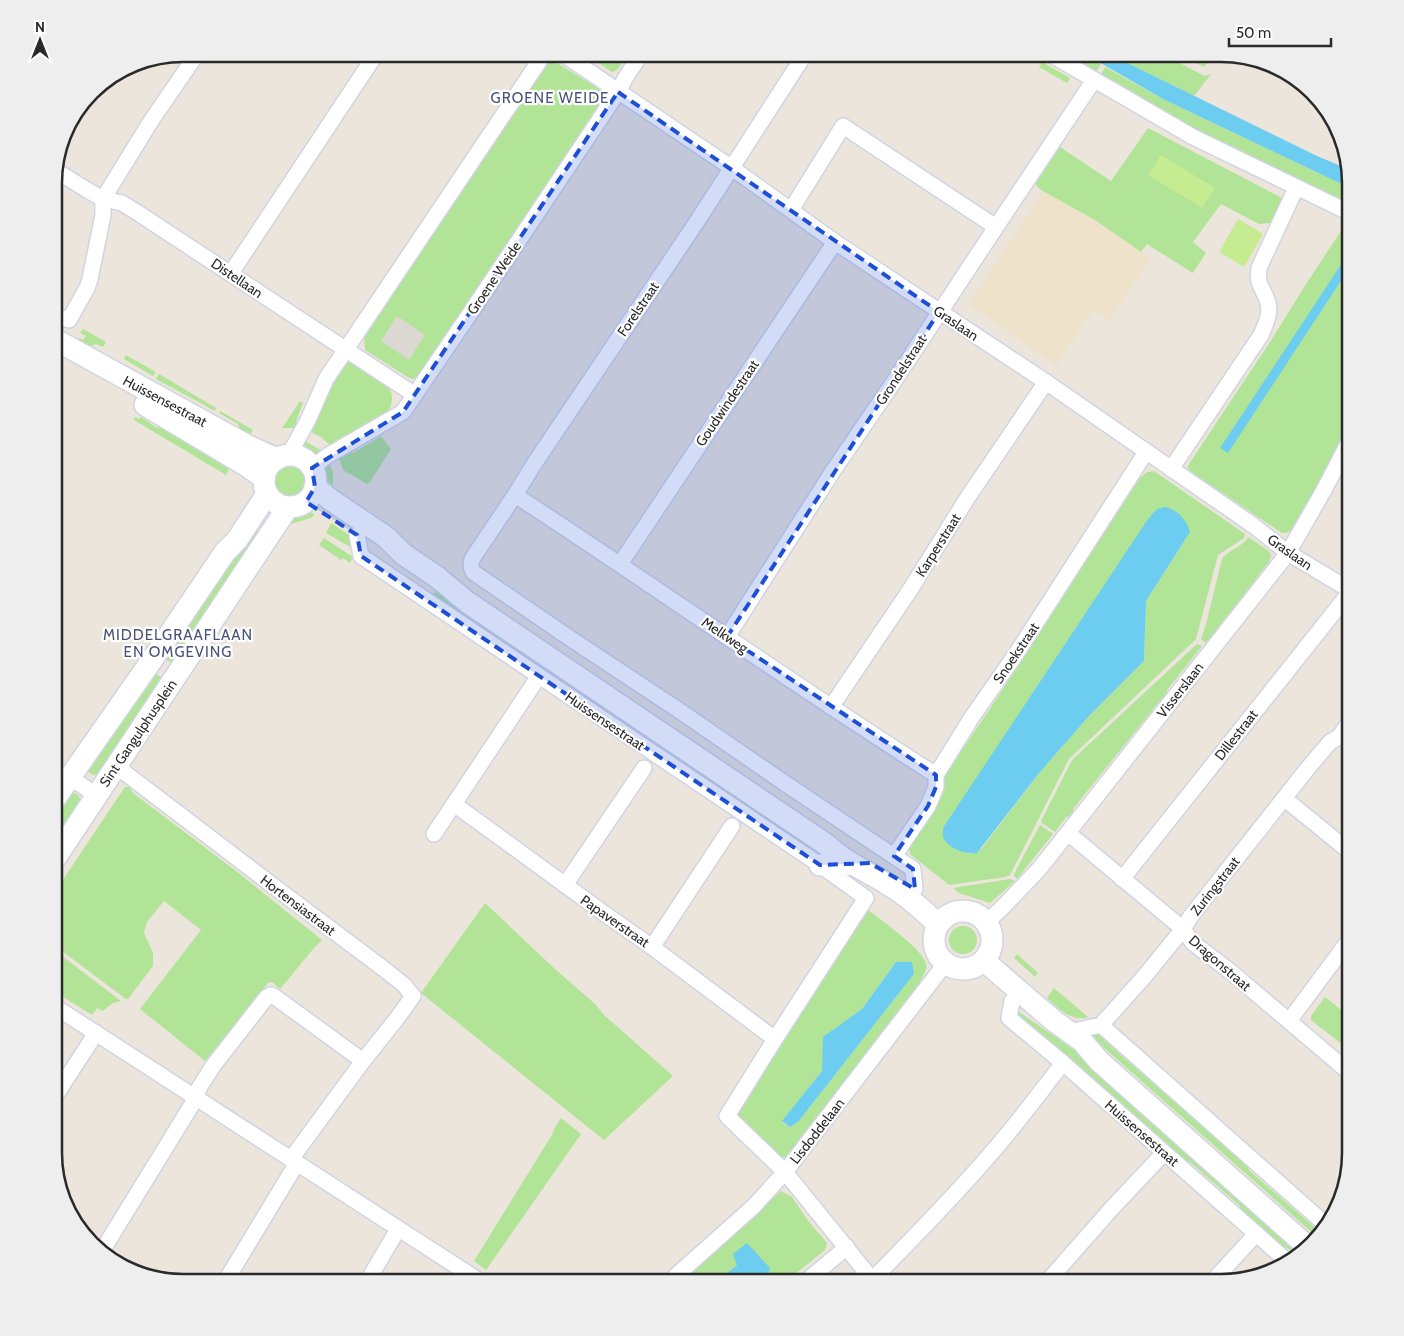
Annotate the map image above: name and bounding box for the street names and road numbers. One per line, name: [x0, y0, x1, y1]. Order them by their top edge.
street label: Groene Weide: [463, 238, 525, 318]
street label: Distellaan: [208, 254, 266, 302]
street label: Forelstraat: [613, 278, 663, 340]
street label: Graslaan: [930, 301, 982, 345]
street label: Grondelstraat: [872, 331, 931, 409]
street label: Goudwindestraat: [691, 356, 763, 450]
street label: Huissensestraat: [120, 371, 210, 431]
street label: Karperstraat: [911, 510, 965, 580]
street label: Graslaan: [1264, 530, 1316, 574]
street label: Melkweg: [698, 613, 753, 658]
street label: Snoekstraat: [989, 619, 1043, 687]
street label: Visserslaan: [1153, 658, 1207, 721]
street label: Sint Gangulphusplein: [95, 676, 181, 790]
street label: Huissensestraat: [562, 688, 649, 754]
street label: Dillestraat: [1211, 706, 1262, 764]
street label: Zuringstraat: [1186, 853, 1244, 919]
street label: Hortensiastraat: [257, 871, 340, 939]
street label: Papaverstraat: [577, 891, 653, 951]
street label: Dragonstraat: [1185, 931, 1255, 995]
street label: Lisdoddelaan: [786, 1094, 848, 1167]
street label: Huissensestraat: [1101, 1096, 1183, 1170]

